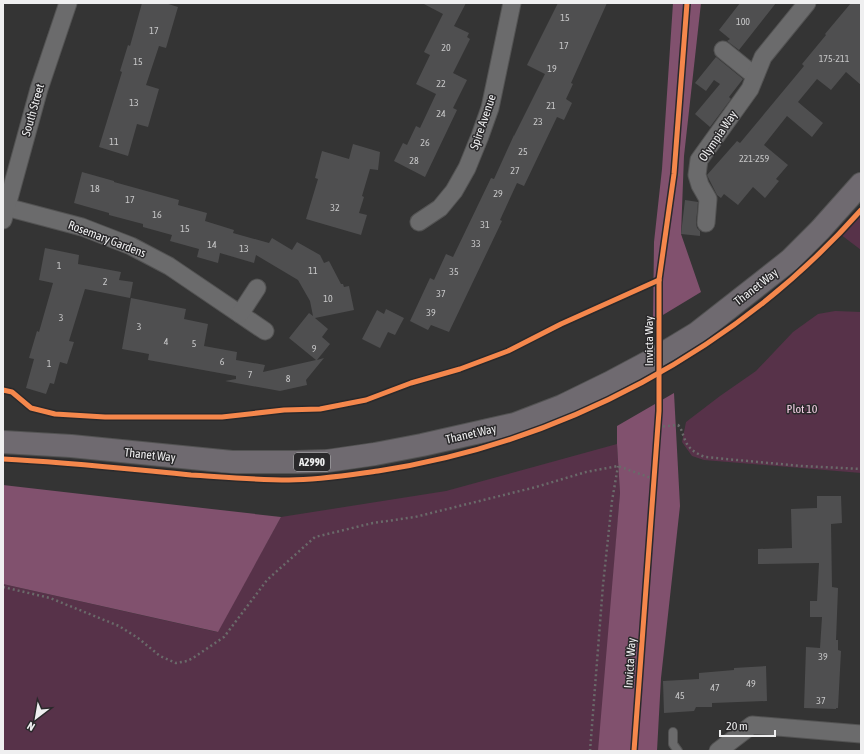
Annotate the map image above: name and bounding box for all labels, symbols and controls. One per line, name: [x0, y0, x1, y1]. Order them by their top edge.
house number: 15: [560, 12, 570, 23]
house number: 100: [736, 16, 750, 27]
house number: 17: [149, 25, 159, 36]
house number: 17: [559, 40, 569, 51]
house number: 20: [441, 42, 451, 53]
house number: 175-211: [819, 53, 850, 64]
house number: 15: [133, 56, 143, 67]
house number: 19: [547, 63, 557, 74]
house number: 22: [436, 78, 446, 89]
street label: South Street: [19, 82, 47, 138]
street label: Spire Avenue: [467, 93, 499, 151]
house number: 13: [129, 97, 139, 108]
house number: 21: [546, 100, 556, 111]
house number: 24: [436, 108, 446, 119]
street label: Olympia Way: [696, 108, 740, 164]
house number: 23: [533, 116, 543, 127]
house number: 11: [109, 136, 119, 147]
house number: 26: [420, 137, 430, 148]
house number: 25: [518, 146, 528, 157]
house number: 221-259: [739, 153, 769, 164]
house number: 28: [409, 155, 419, 166]
house number: 27: [510, 165, 520, 176]
house number: 18: [90, 183, 100, 194]
house number: 29: [493, 188, 503, 199]
house number: 17: [125, 194, 135, 205]
house number: 32: [330, 202, 340, 213]
house number: 16: [152, 209, 162, 220]
street label: Rosemary Gardens: [66, 218, 148, 260]
house number: 31: [480, 219, 490, 230]
house number: 15: [180, 223, 190, 234]
house number: 33: [471, 238, 481, 249]
house number: 14: [207, 239, 217, 250]
house number: 13: [239, 243, 249, 254]
house number: 1: [57, 260, 62, 271]
house number: 11: [308, 265, 318, 276]
house number: 35: [449, 266, 459, 277]
street label: Thanet Way: [731, 266, 781, 308]
house number: 2: [103, 276, 108, 287]
house number: 37: [436, 288, 446, 299]
house number: 10: [323, 293, 333, 304]
house number: 39: [426, 307, 436, 318]
house number: 3: [59, 312, 64, 323]
street label: Invicta Way: [642, 316, 656, 366]
house number: 3: [137, 321, 142, 332]
house number: 4: [164, 336, 169, 347]
house number: 5: [192, 338, 197, 349]
house number: 9: [312, 343, 317, 354]
house number: 6: [220, 356, 225, 367]
house number: 1: [47, 358, 52, 369]
house number: 7: [248, 369, 253, 380]
house number: 8: [286, 373, 291, 384]
park label: Plot 10: [787, 402, 818, 416]
street label: Thanet Way: [444, 421, 498, 447]
street label: Thanet Way: [124, 445, 176, 465]
road number: A2990: [294, 453, 330, 471]
street label: Invicta Way: [621, 637, 639, 689]
house number: 39: [818, 651, 828, 662]
house number: 49: [746, 678, 756, 689]
house number: 47: [710, 682, 720, 693]
house number: 45: [675, 690, 685, 701]
house number: 37: [816, 695, 826, 706]
north arrow: [16, 698, 56, 738]
scale bar: [720, 712, 775, 738]
text: 20 m: [726, 719, 748, 733]
text: N: [25, 720, 37, 733]

